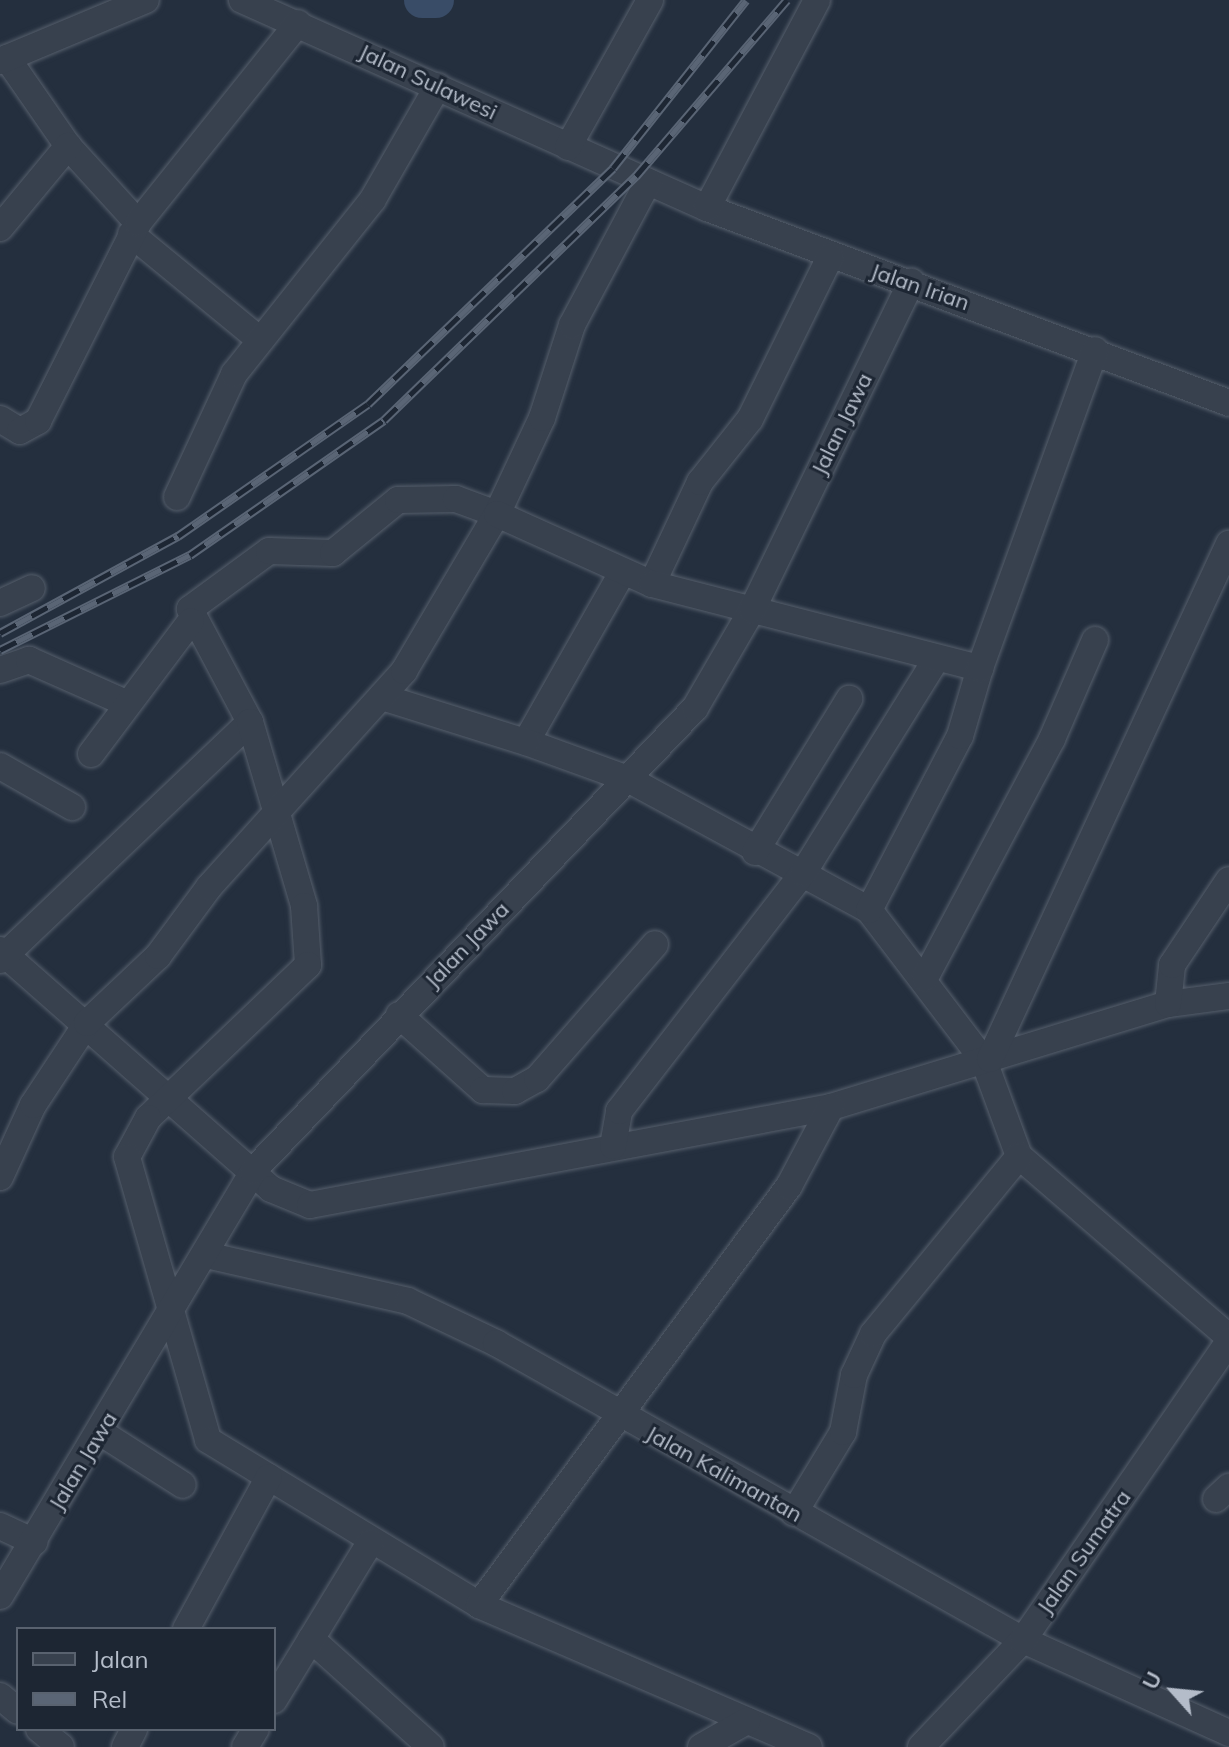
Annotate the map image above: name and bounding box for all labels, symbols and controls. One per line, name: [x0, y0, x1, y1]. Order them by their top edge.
street label: Jalan Sulawesi: [355, 38, 501, 126]
street label: Jalan Irian: [867, 258, 973, 316]
street label: Jalan Jawa: [806, 369, 878, 479]
street label: Jalan Jawa: [419, 896, 515, 994]
street label: Jalan Jawa: [43, 1407, 123, 1515]
street label: Jalan Kalimantan: [641, 1420, 807, 1528]
street label: Jalan Sumatra: [1032, 1485, 1136, 1619]
legend: [16, 1627, 276, 1731]
text: Jalan: [92, 1644, 148, 1674]
north arrow: [1133, 1651, 1213, 1731]
text: U: [1135, 1666, 1168, 1694]
text: Rel: [92, 1684, 127, 1714]

